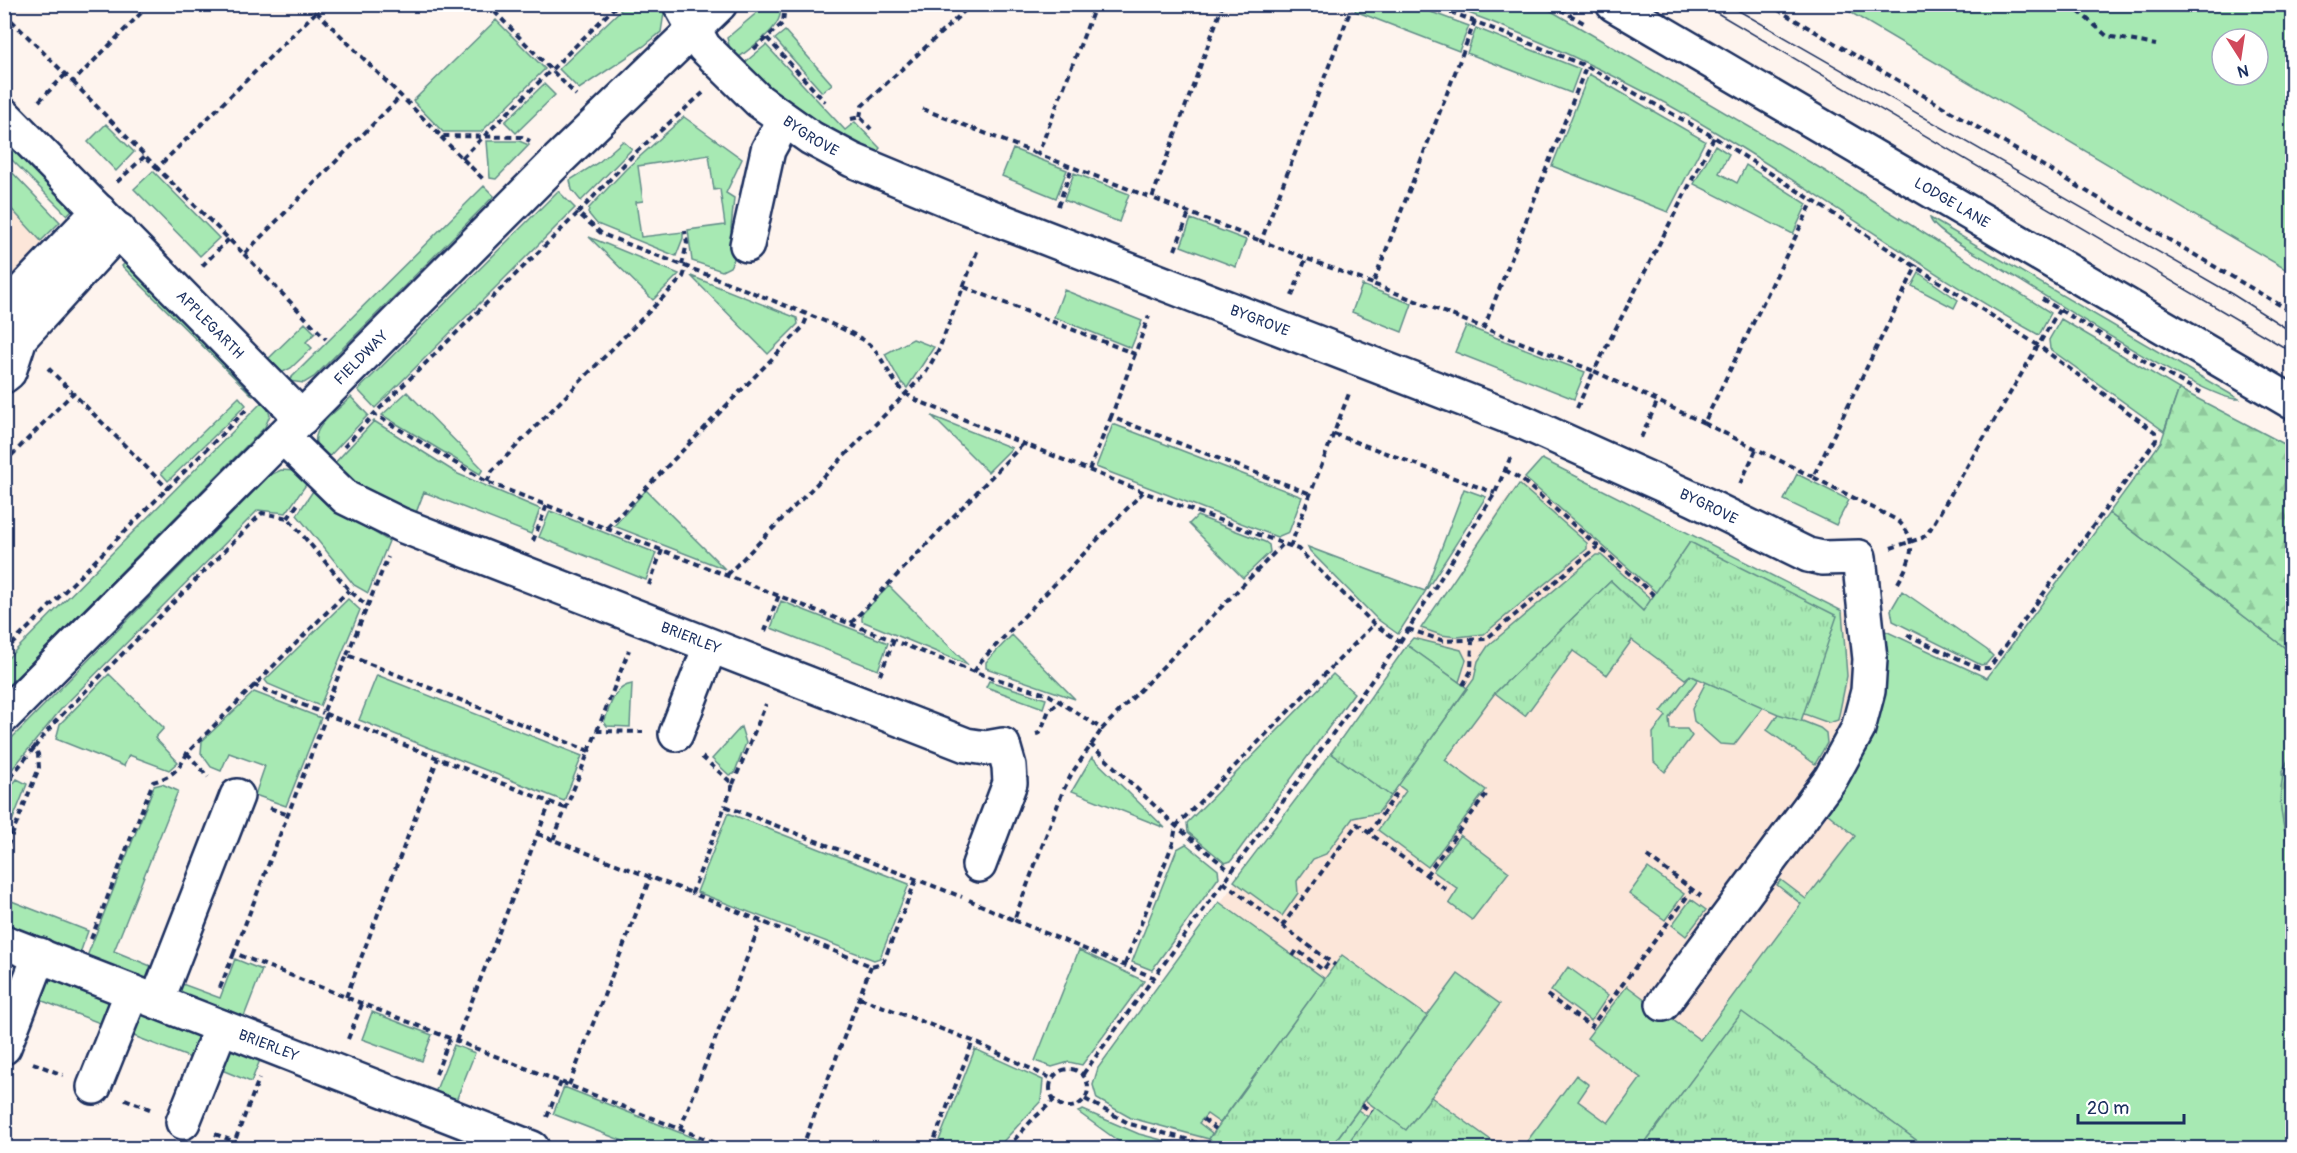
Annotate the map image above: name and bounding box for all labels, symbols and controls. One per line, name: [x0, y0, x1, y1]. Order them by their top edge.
north arrow: [2210, 27, 2270, 87]
text: N: [2235, 60, 2250, 82]
street label: BYGROVE: [779, 112, 842, 161]
street label: LODGE LANE: [1910, 174, 1993, 233]
street label: APPLEGARTH: [172, 287, 248, 363]
street label: BYGROVE: [1227, 301, 1292, 341]
street label: FIELDWAY: [330, 326, 393, 389]
street label: BYGROVE: [1677, 485, 1741, 529]
street label: BRIERLEY: [658, 618, 724, 659]
street label: BRIERLEY: [236, 1025, 301, 1066]
scale bar: [2078, 1087, 2184, 1125]
text: 20 m: [2087, 1097, 2129, 1120]

